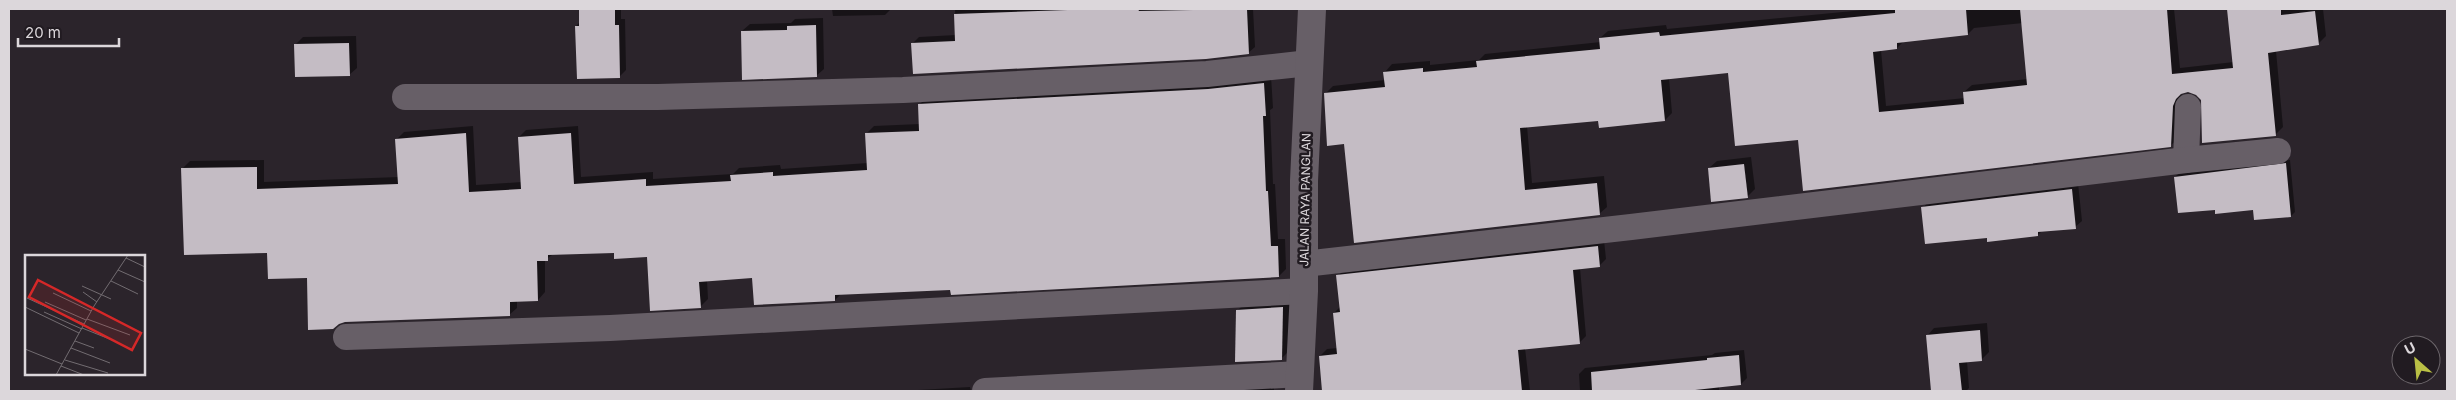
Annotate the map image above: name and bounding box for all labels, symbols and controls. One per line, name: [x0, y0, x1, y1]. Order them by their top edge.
scale bar: [18, 15, 119, 47]
text: 20 m: [25, 23, 61, 42]
street label: JALAN RAYA PANGLAN: [1296, 133, 1314, 267]
inset map: [25, 255, 145, 375]
north arrow: [2391, 335, 2441, 385]
text: U: [2401, 338, 2418, 358]

